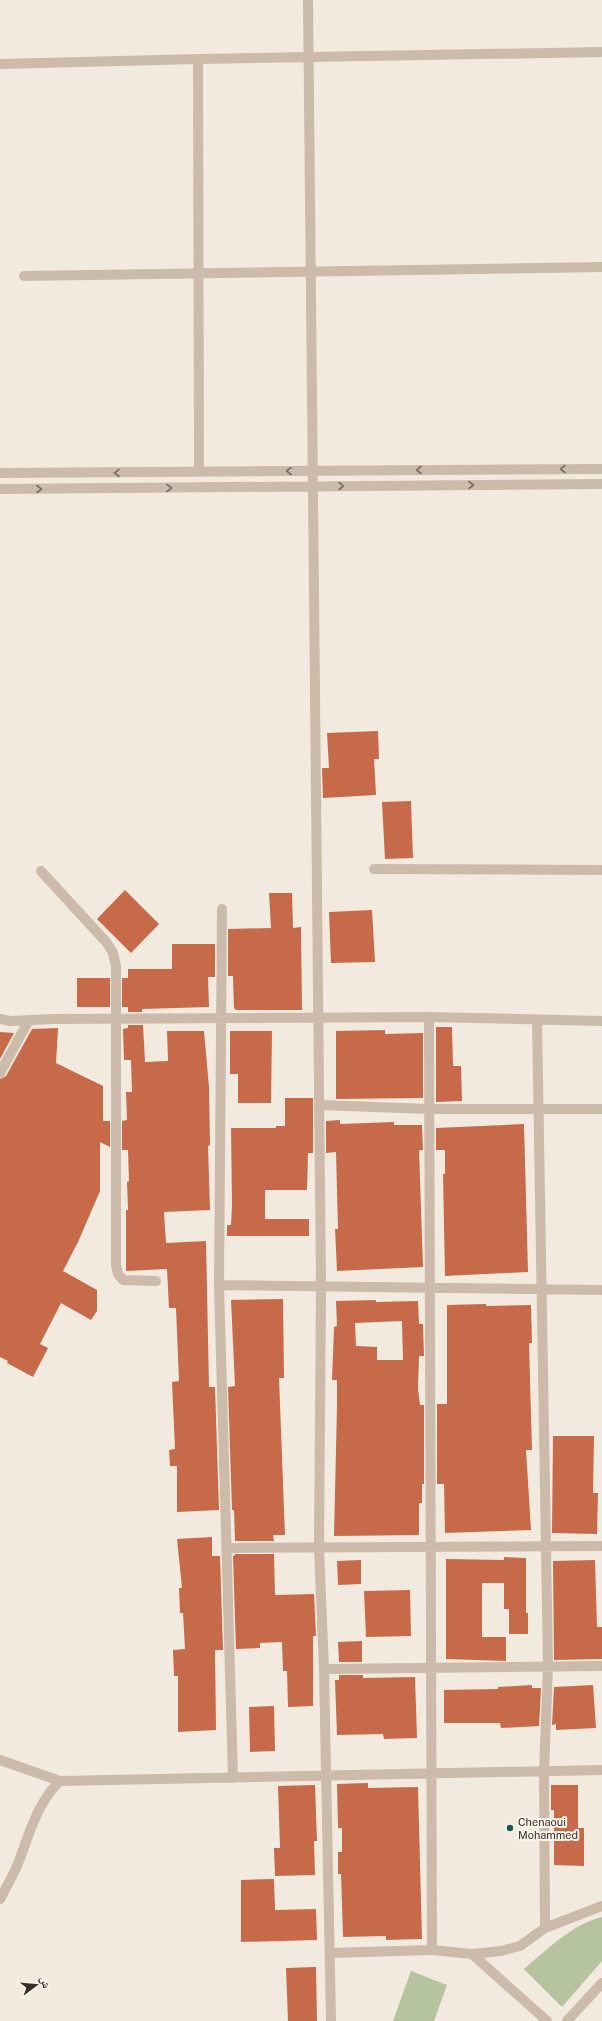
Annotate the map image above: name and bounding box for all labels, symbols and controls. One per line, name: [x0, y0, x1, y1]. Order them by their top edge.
one-way arrow: [560, 465, 566, 473]
one-way arrow: [416, 466, 422, 475]
one-way arrow: [286, 467, 292, 475]
one-way arrow: [114, 468, 120, 477]
one-way arrow: [468, 481, 474, 489]
one-way arrow: [338, 482, 344, 490]
one-way arrow: [166, 484, 172, 492]
one-way arrow: [36, 485, 42, 493]
place label: Chenaoui Mohammed: [518, 1816, 578, 1841]
marker: Chenaoui Mohammed: [505, 1823, 515, 1833]
north arrow: [16, 1965, 56, 2005]
text: ش: [36, 1975, 53, 1990]

